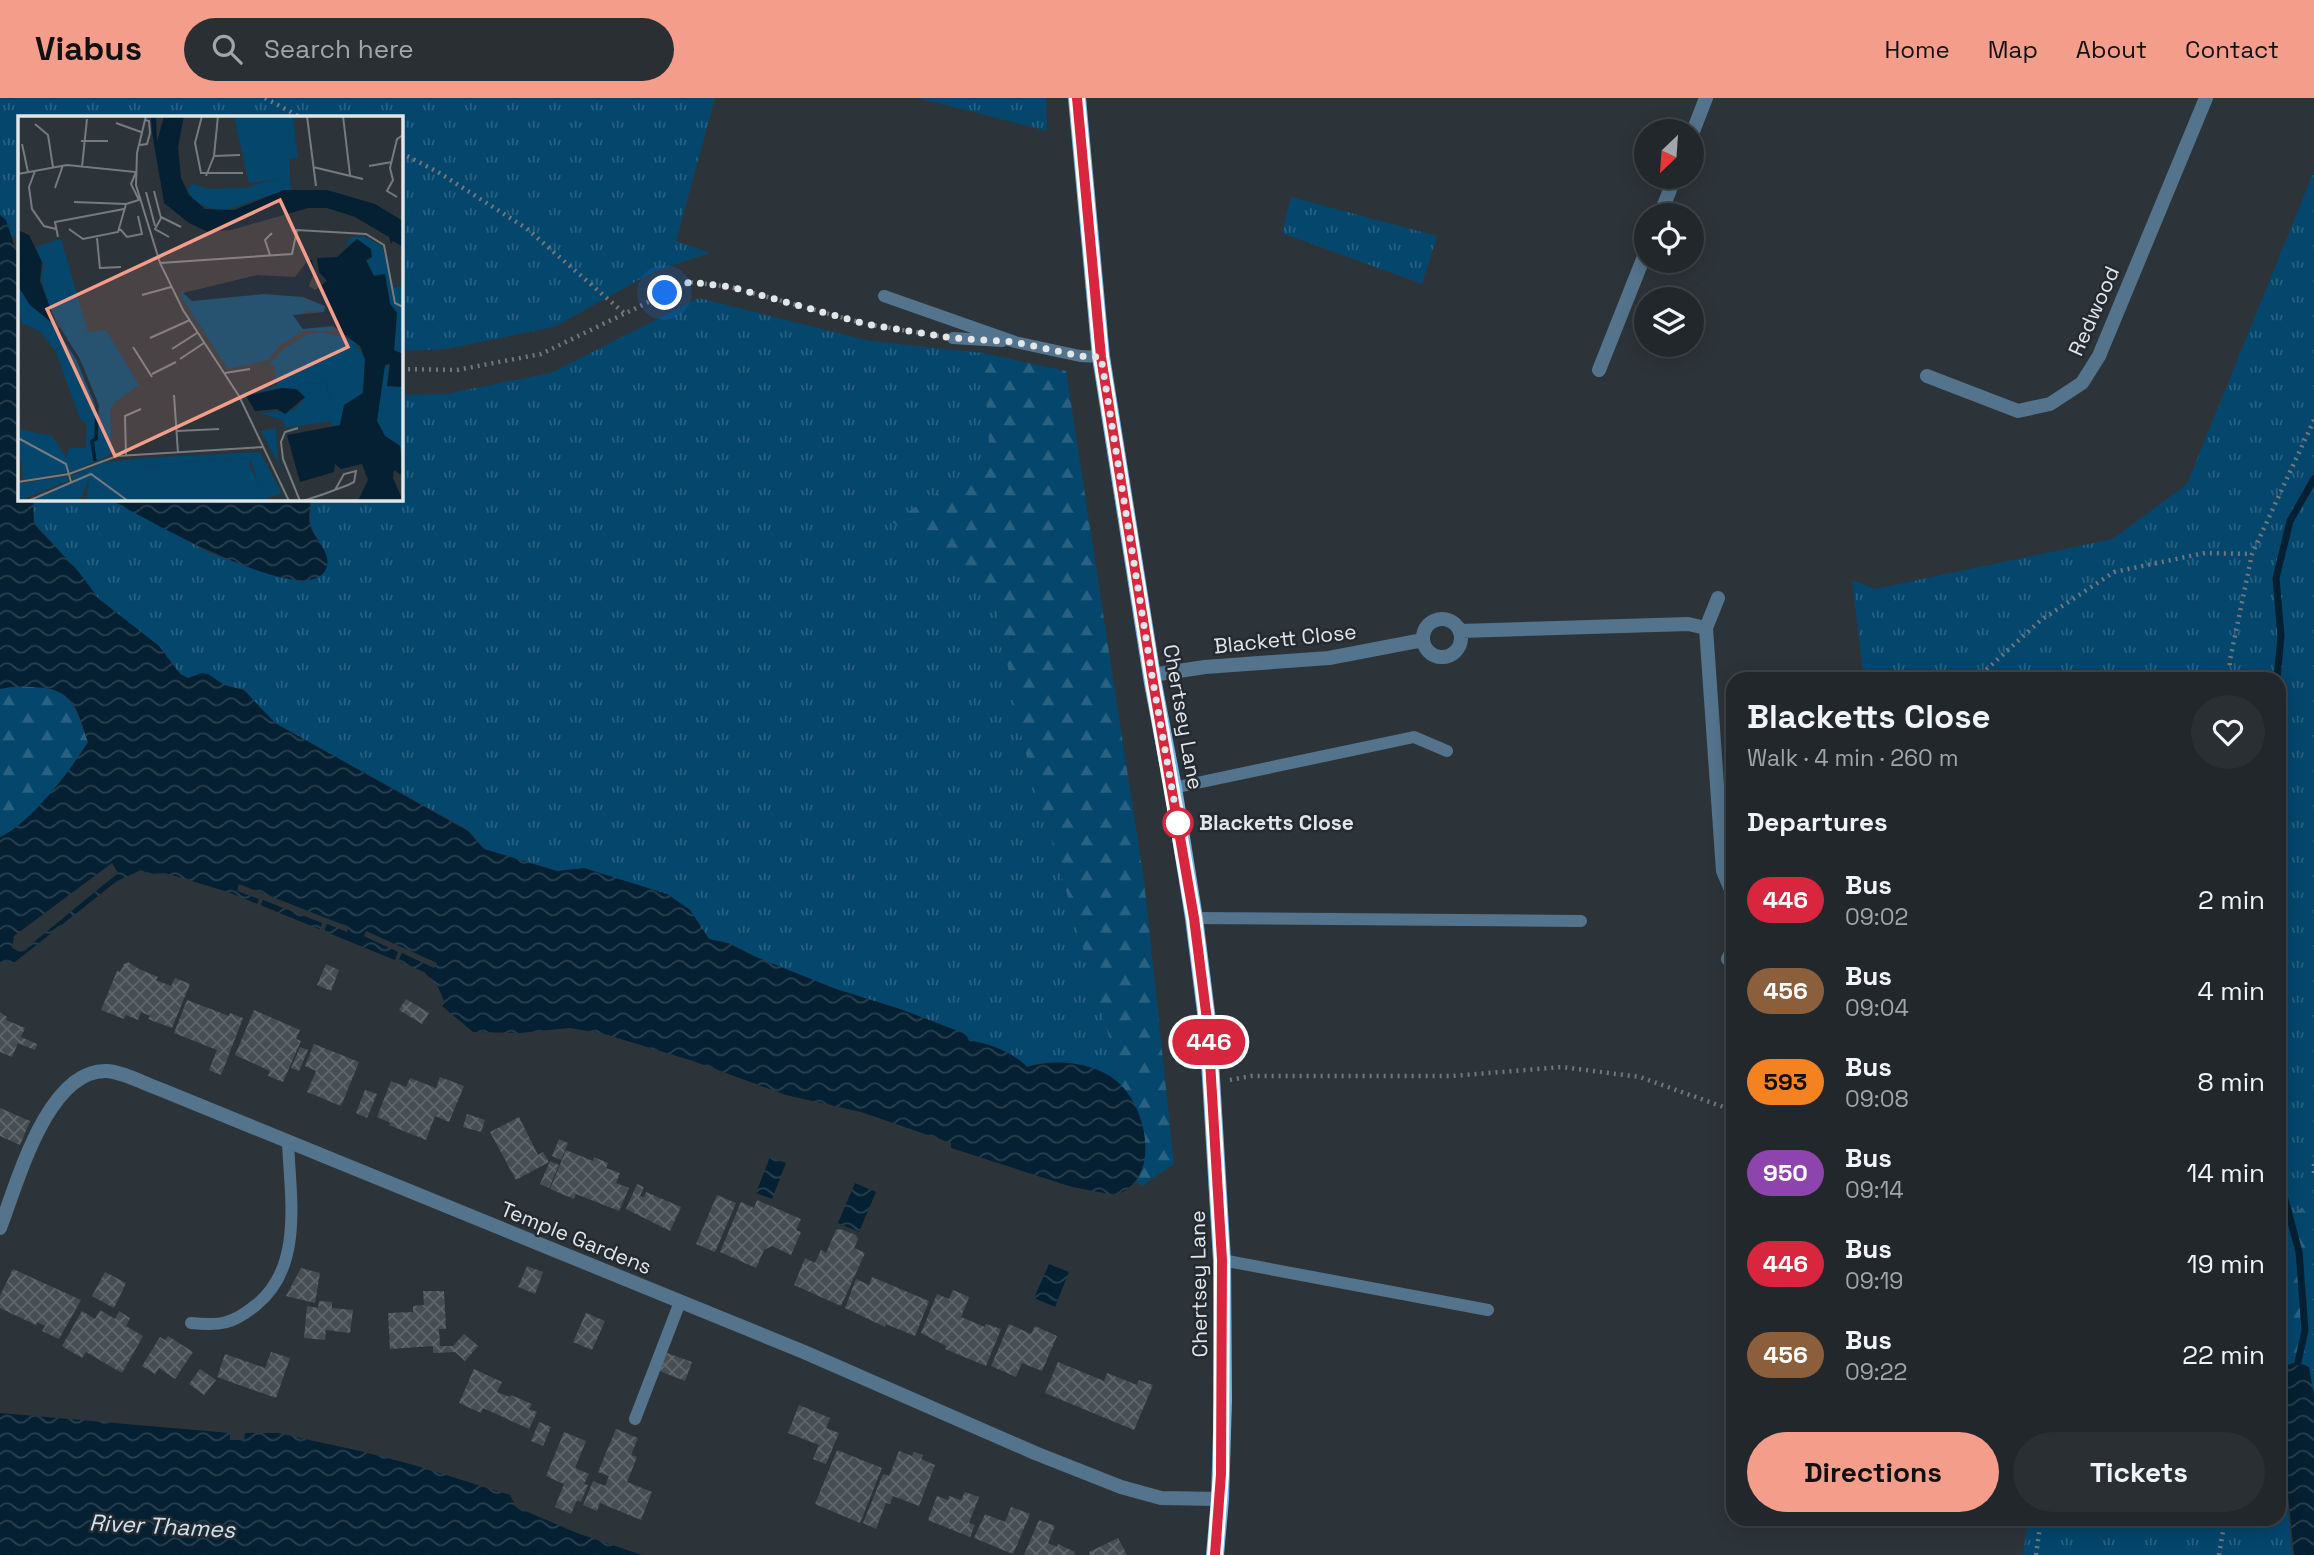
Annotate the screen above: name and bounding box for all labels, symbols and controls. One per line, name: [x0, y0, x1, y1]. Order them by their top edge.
search box: [184, 18, 674, 81]
text: Viabus: [35, 28, 142, 70]
icon: search: [208, 30, 246, 68]
text: Search here: [264, 32, 414, 66]
text: Home: [1884, 34, 1950, 65]
text: Map: [1988, 34, 2038, 65]
text: About: [2076, 34, 2147, 65]
text: Contact: [2185, 34, 2279, 65]
inset map: [18, 116, 402, 500]
north arrow: [1634, 119, 1704, 189]
map controls: [1634, 119, 1704, 357]
button: locate: [1634, 203, 1704, 273]
street label: Redwood: [2062, 262, 2125, 360]
your location: [647, 275, 682, 310]
button: layers: [1634, 287, 1704, 357]
street label: Blackett Close: [1212, 618, 1358, 659]
street label: Chertsey Lane: [1157, 642, 1210, 792]
button: heart: [2191, 695, 2265, 769]
text: Blacketts Close: [1747, 696, 1990, 738]
text: Walk · 4 min · 260 m: [1747, 743, 1959, 773]
text: Departures: [1747, 805, 1888, 839]
marker: Blacketts Close: [1163, 808, 1193, 838]
place label: Blacketts Close: [1199, 809, 1354, 836]
text: Bus: [1845, 868, 1892, 902]
text: 2 min: [2198, 883, 2265, 917]
text: 446: [1763, 884, 1808, 915]
text: 09:02: [1845, 902, 1908, 932]
text: Bus: [1845, 959, 1892, 993]
text: 4 min: [2197, 974, 2265, 1008]
text: 456: [1763, 975, 1808, 1006]
text: 09:04: [1845, 993, 1909, 1023]
line badge: 446: [1169, 1019, 1249, 1065]
text: 446: [1186, 1026, 1232, 1057]
text: Bus: [1845, 1050, 1892, 1084]
text: 8 min: [2197, 1065, 2265, 1099]
text: 593: [1764, 1066, 1807, 1097]
text: 09:08: [1845, 1084, 1909, 1114]
text: Bus: [1845, 1141, 1892, 1175]
text: 14 min: [2187, 1156, 2265, 1190]
text: 950: [1763, 1157, 1808, 1188]
text: 09:14: [1845, 1175, 1904, 1205]
street label: Temple Gardens: [497, 1195, 656, 1280]
street label: Chertsey Lane: [1184, 1210, 1213, 1358]
text: Bus: [1845, 1232, 1892, 1266]
text: 19 min: [2187, 1247, 2265, 1281]
text: 446: [1763, 1248, 1808, 1279]
text: 09:19: [1845, 1266, 1903, 1296]
text: Bus: [1845, 1323, 1892, 1357]
text: 22 min: [2182, 1338, 2265, 1372]
text: 456: [1763, 1339, 1808, 1370]
text: 09:22: [1845, 1357, 1907, 1387]
button: Directions: [1747, 1432, 1999, 1512]
button: Tickets: [2013, 1432, 2265, 1512]
water label: River Thames: [88, 1507, 237, 1545]

